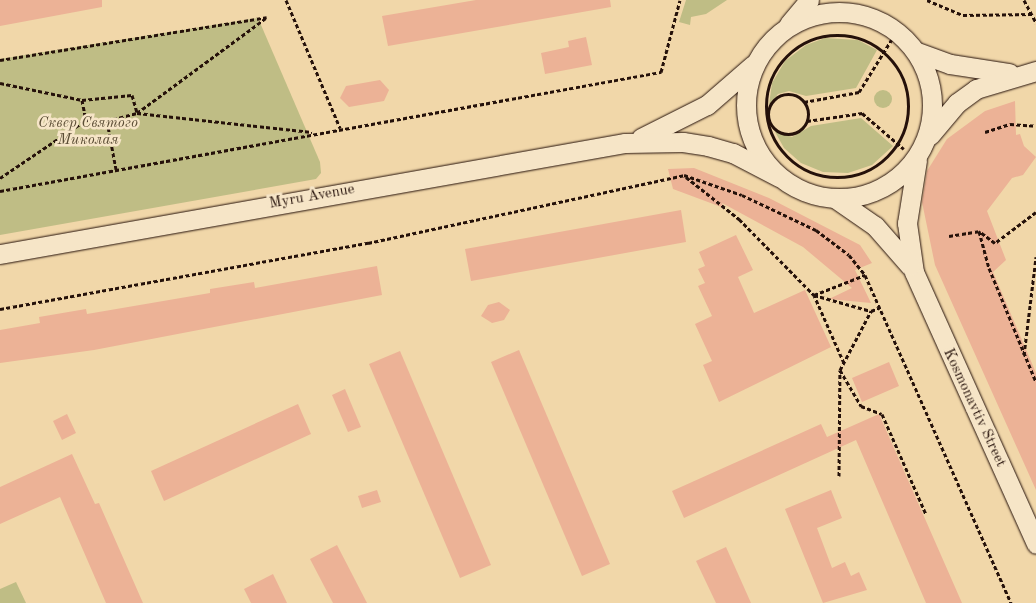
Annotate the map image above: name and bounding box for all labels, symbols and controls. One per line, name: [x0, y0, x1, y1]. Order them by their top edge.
park label: Сквер Святого Миколая: [38, 114, 138, 149]
street label: Myru Avenue: [268, 181, 356, 213]
street label: Kosmonavtiv Street: [939, 346, 1009, 470]

